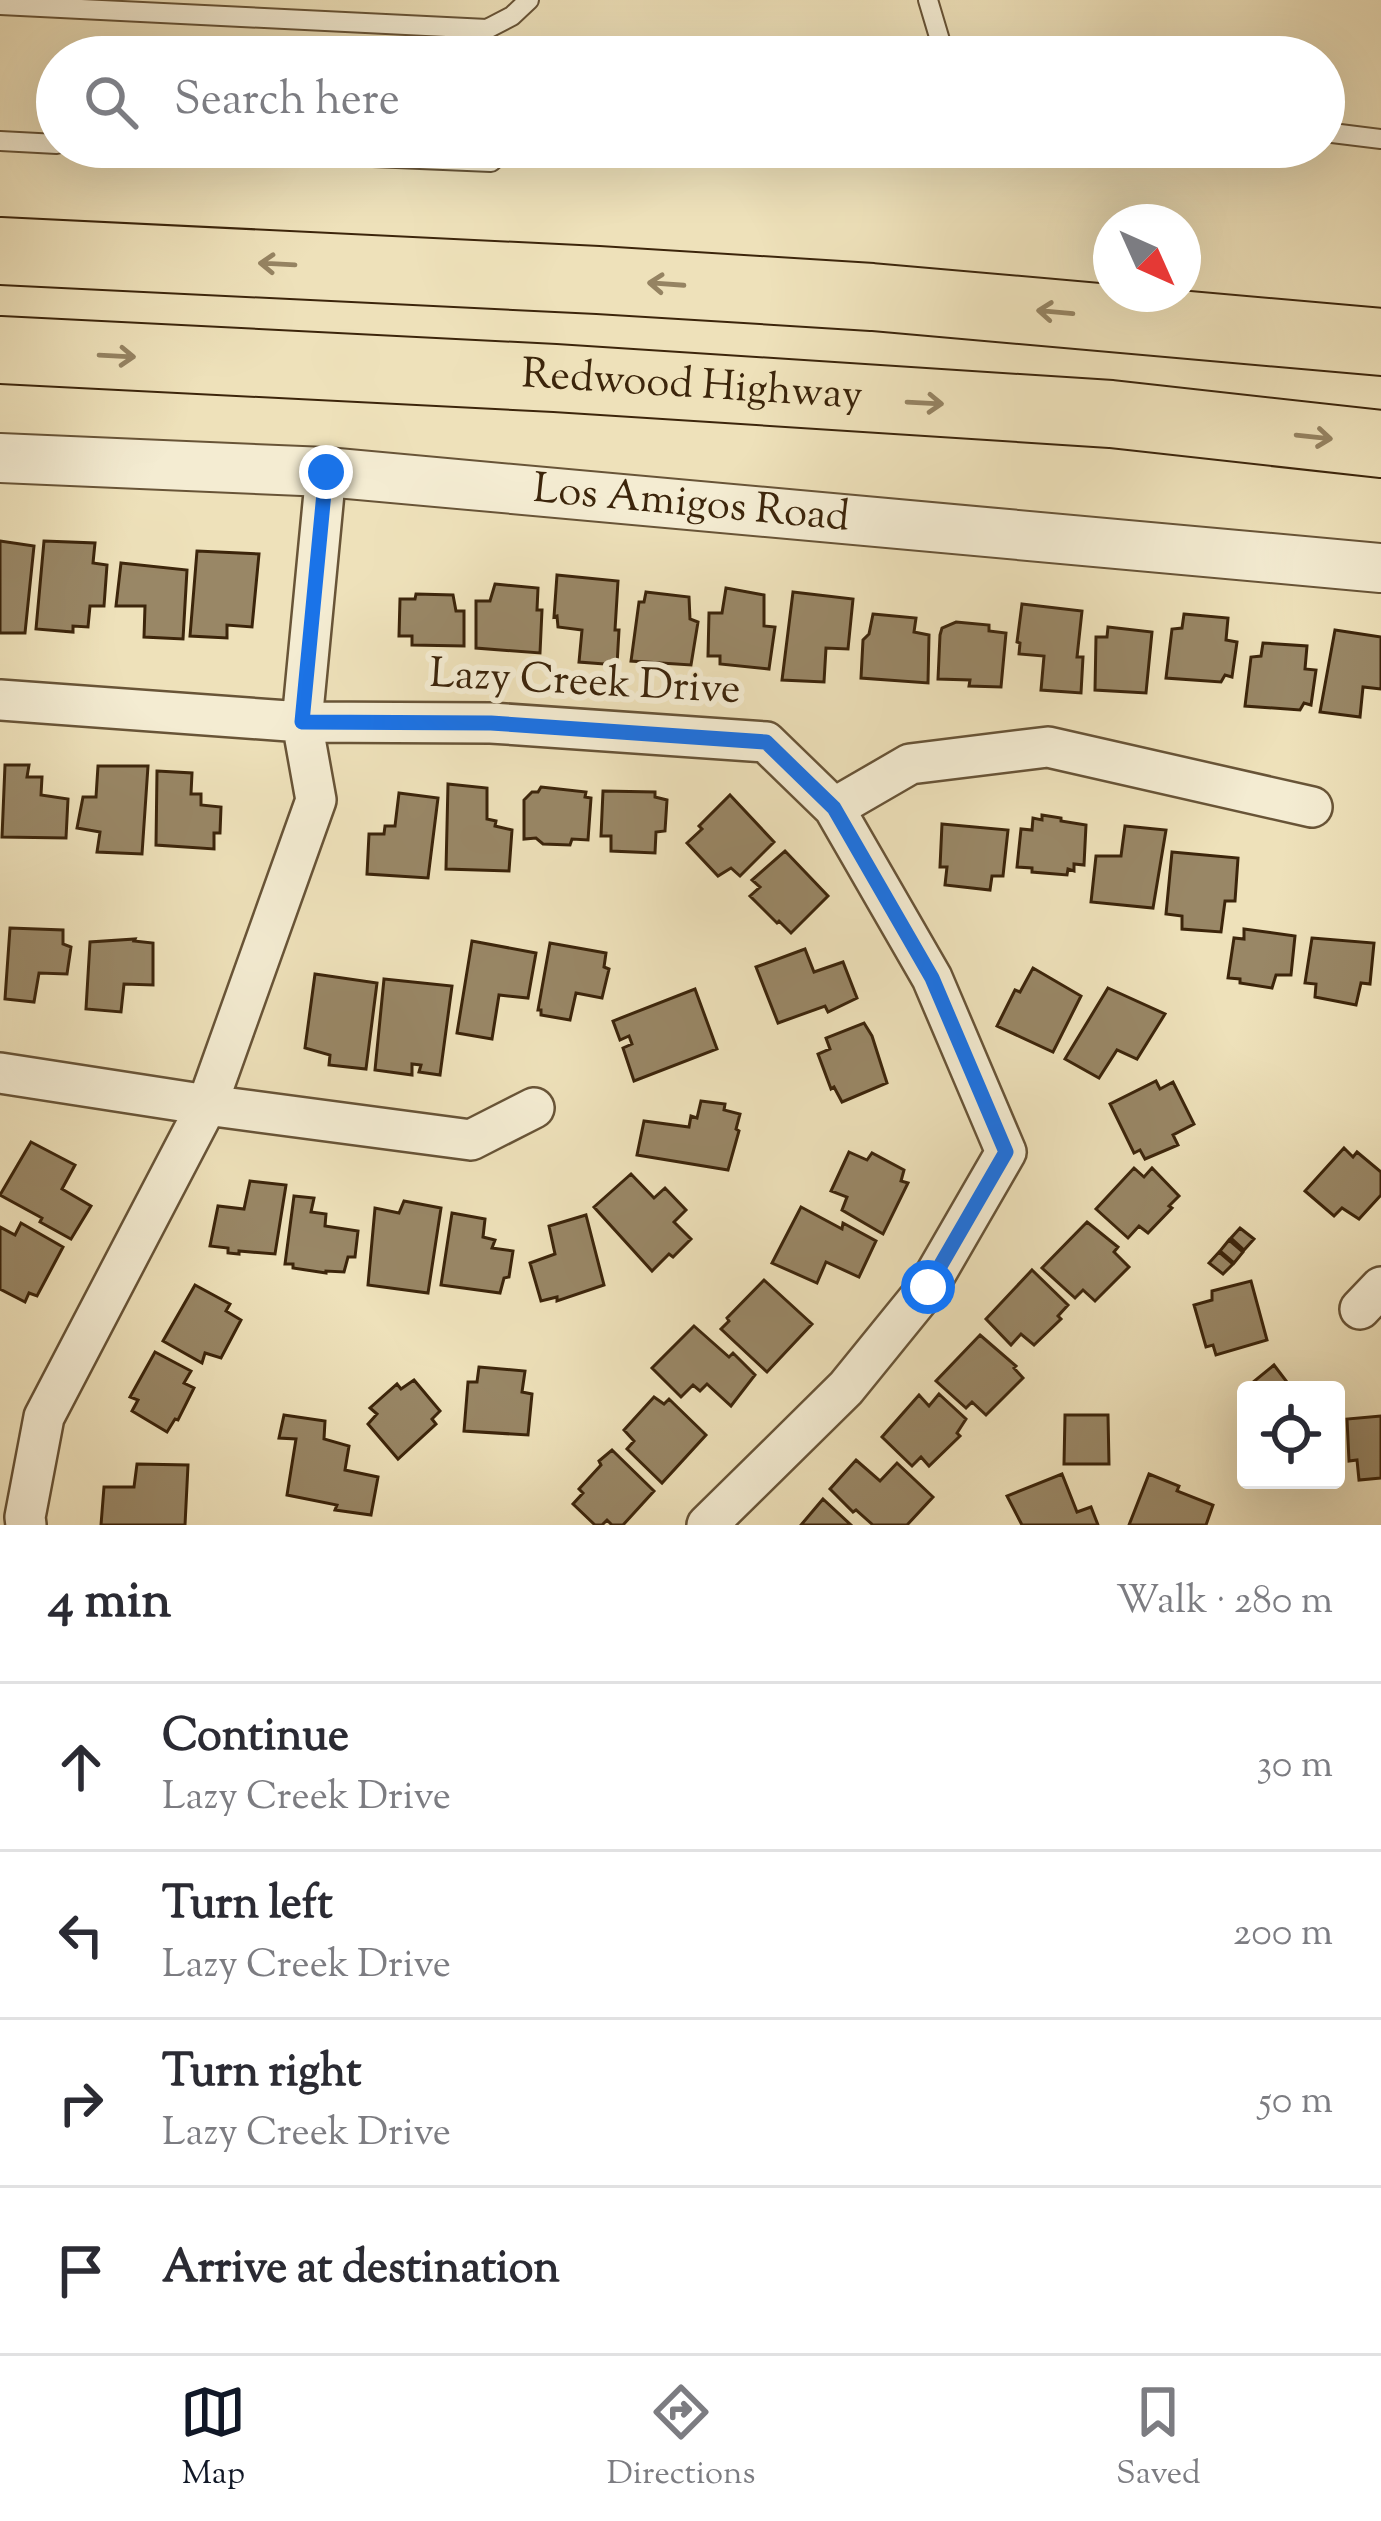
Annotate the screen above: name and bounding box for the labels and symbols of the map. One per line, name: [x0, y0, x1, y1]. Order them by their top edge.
north arrow: [1093, 204, 1201, 312]
one-way arrow: [258, 252, 297, 275]
one-way arrow: [647, 273, 686, 296]
one-way arrow: [1036, 300, 1075, 323]
one-way arrow: [97, 345, 136, 368]
street label: Redwood Highway: [520, 346, 864, 428]
one-way arrow: [905, 392, 944, 415]
one-way arrow: [1294, 426, 1333, 448]
route end: [299, 445, 353, 499]
street label: Los Amigos Road: [530, 461, 852, 549]
street label: Lazy Creek Drive: [428, 646, 742, 722]
route start: [901, 1260, 955, 1314]

